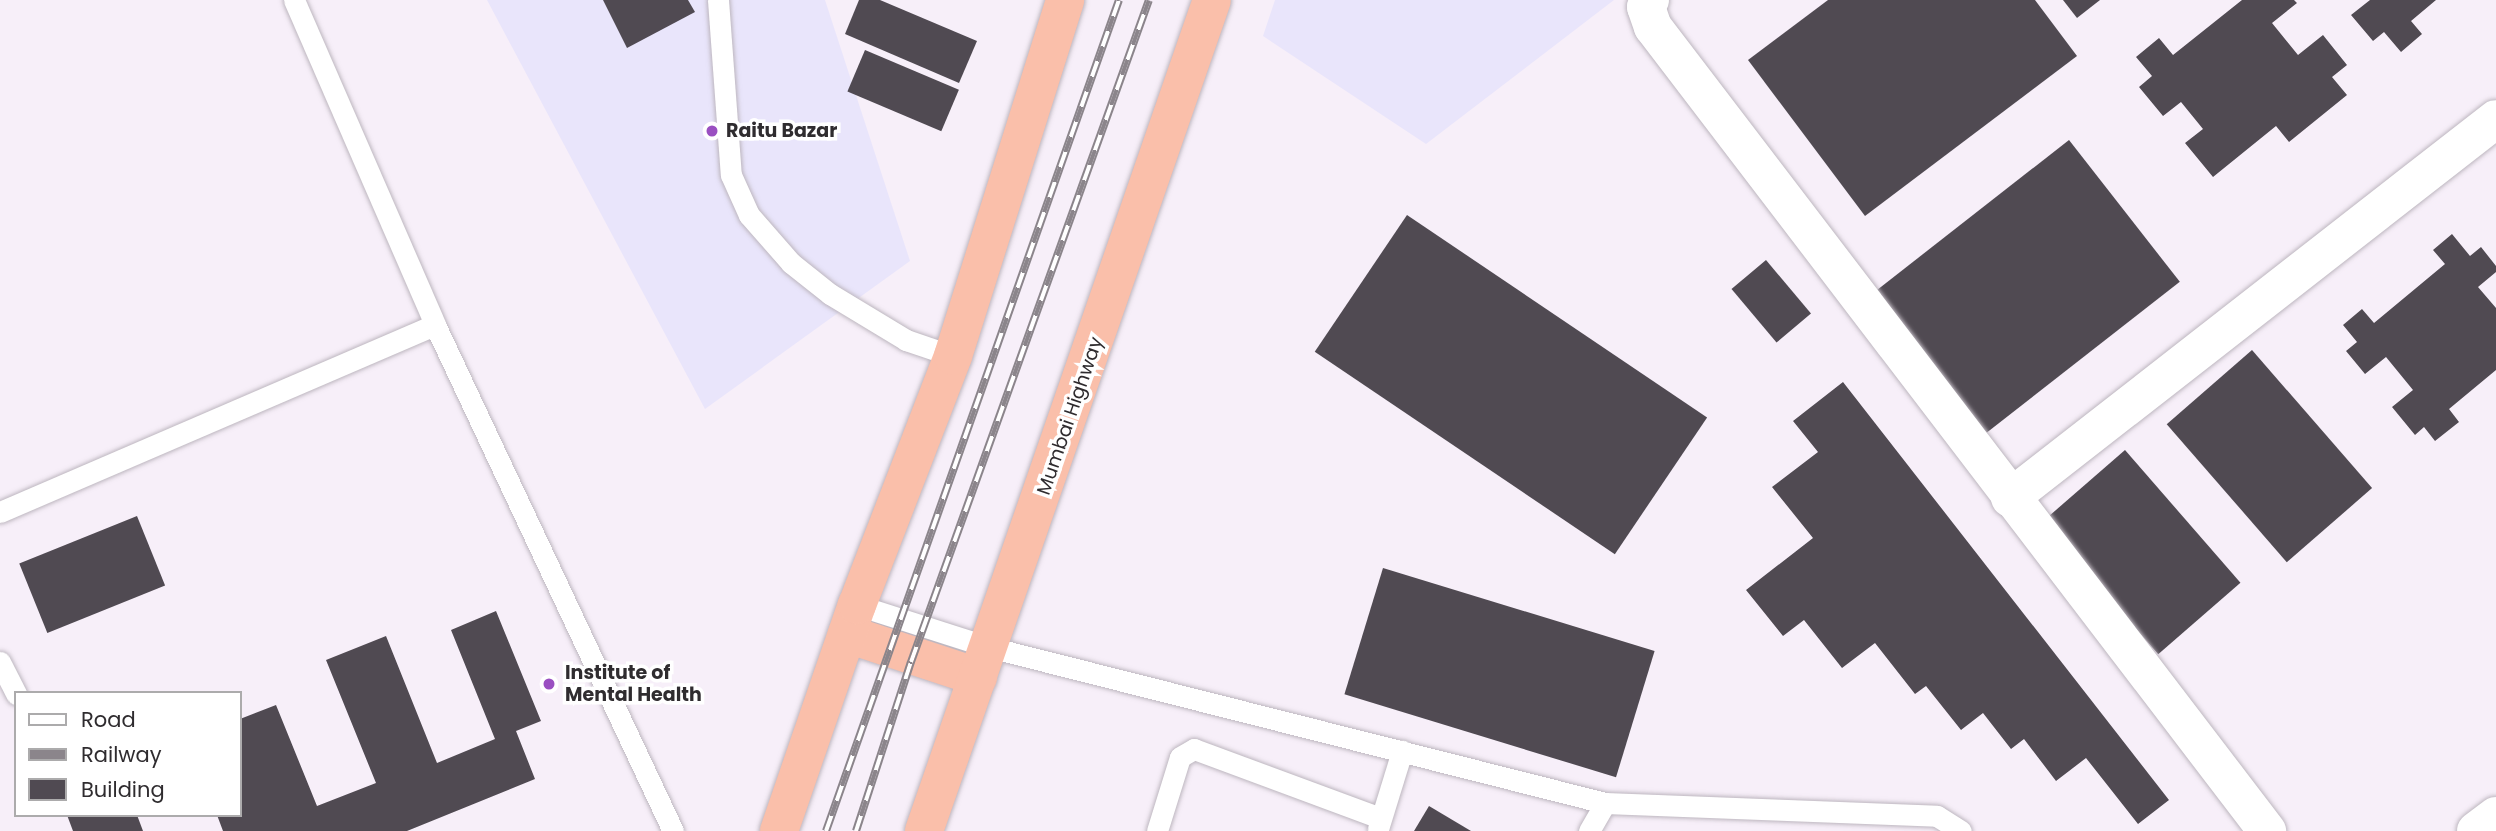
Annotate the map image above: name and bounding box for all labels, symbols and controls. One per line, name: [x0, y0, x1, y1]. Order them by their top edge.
place label: Raitu Bazar: [726, 120, 837, 142]
marker: Raitu Bazar: [704, 123, 720, 139]
street label: Mumbai Highway: [1032, 334, 1108, 498]
place label: Institute of Mental Health: [565, 662, 702, 706]
marker: Institute of Mental Health: [539, 674, 559, 694]
legend: [14, 691, 242, 817]
text: Road: [81, 705, 136, 734]
text: Railway: [81, 740, 162, 769]
text: Building: [81, 775, 165, 804]

